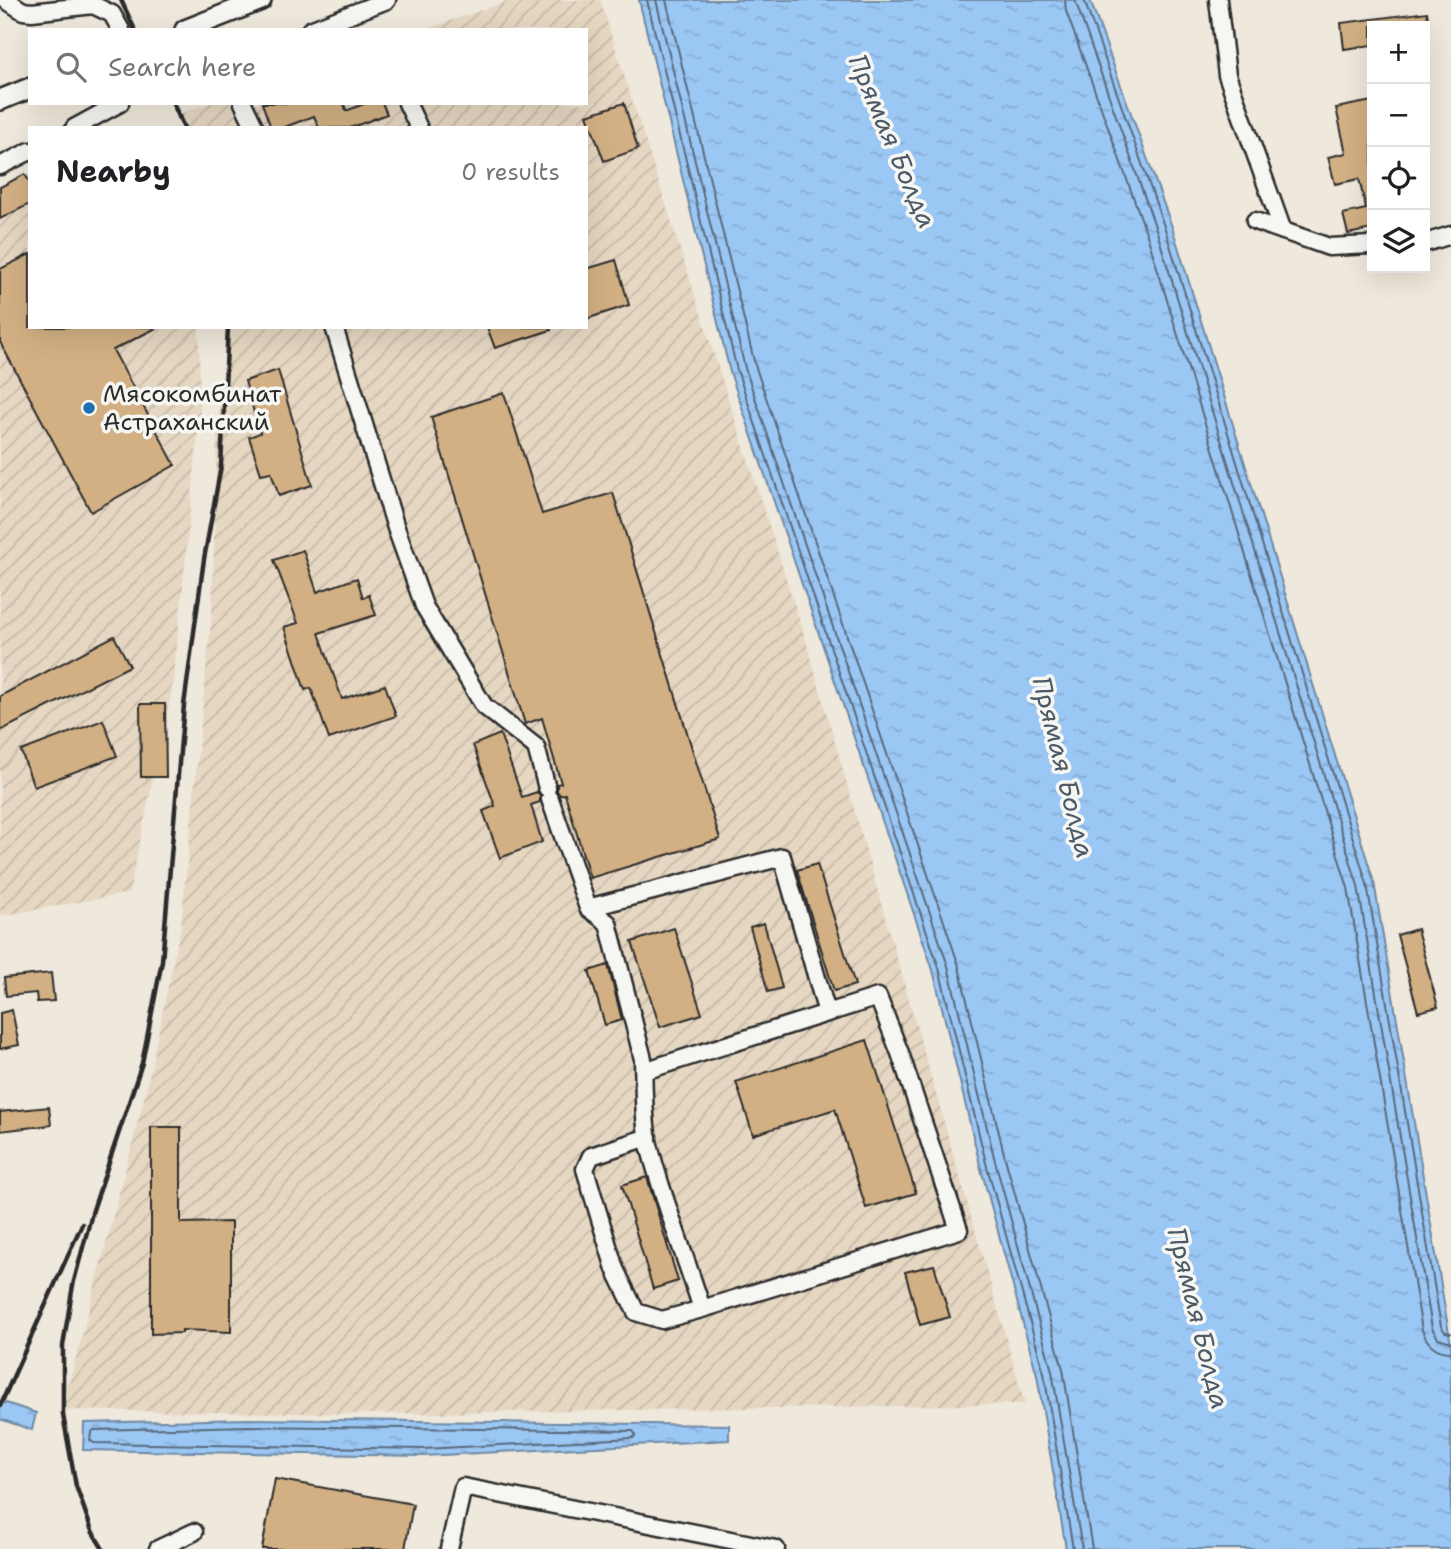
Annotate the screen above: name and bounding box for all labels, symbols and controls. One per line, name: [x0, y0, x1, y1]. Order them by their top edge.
map controls: [1367, 21, 1430, 273]
button: +: [1367, 21, 1430, 84]
search box: [28, 28, 588, 105]
icon: search: [52, 48, 90, 86]
text: Search here: [108, 49, 257, 84]
water label: Прямая Болда: [841, 49, 945, 233]
button: −: [1367, 84, 1430, 147]
button: locate: [1367, 147, 1430, 210]
text: Nearby: [56, 151, 171, 192]
text: 0 results: [461, 157, 560, 187]
button: layers: [1367, 210, 1430, 273]
place label: Мясокомбинат Астраханский: [103, 378, 282, 438]
marker: Мясокомбинат Астраханский: [81, 400, 97, 416]
water label: Прямая Болда: [1025, 673, 1103, 861]
water label: Прямая Болда: [1160, 1224, 1238, 1412]

